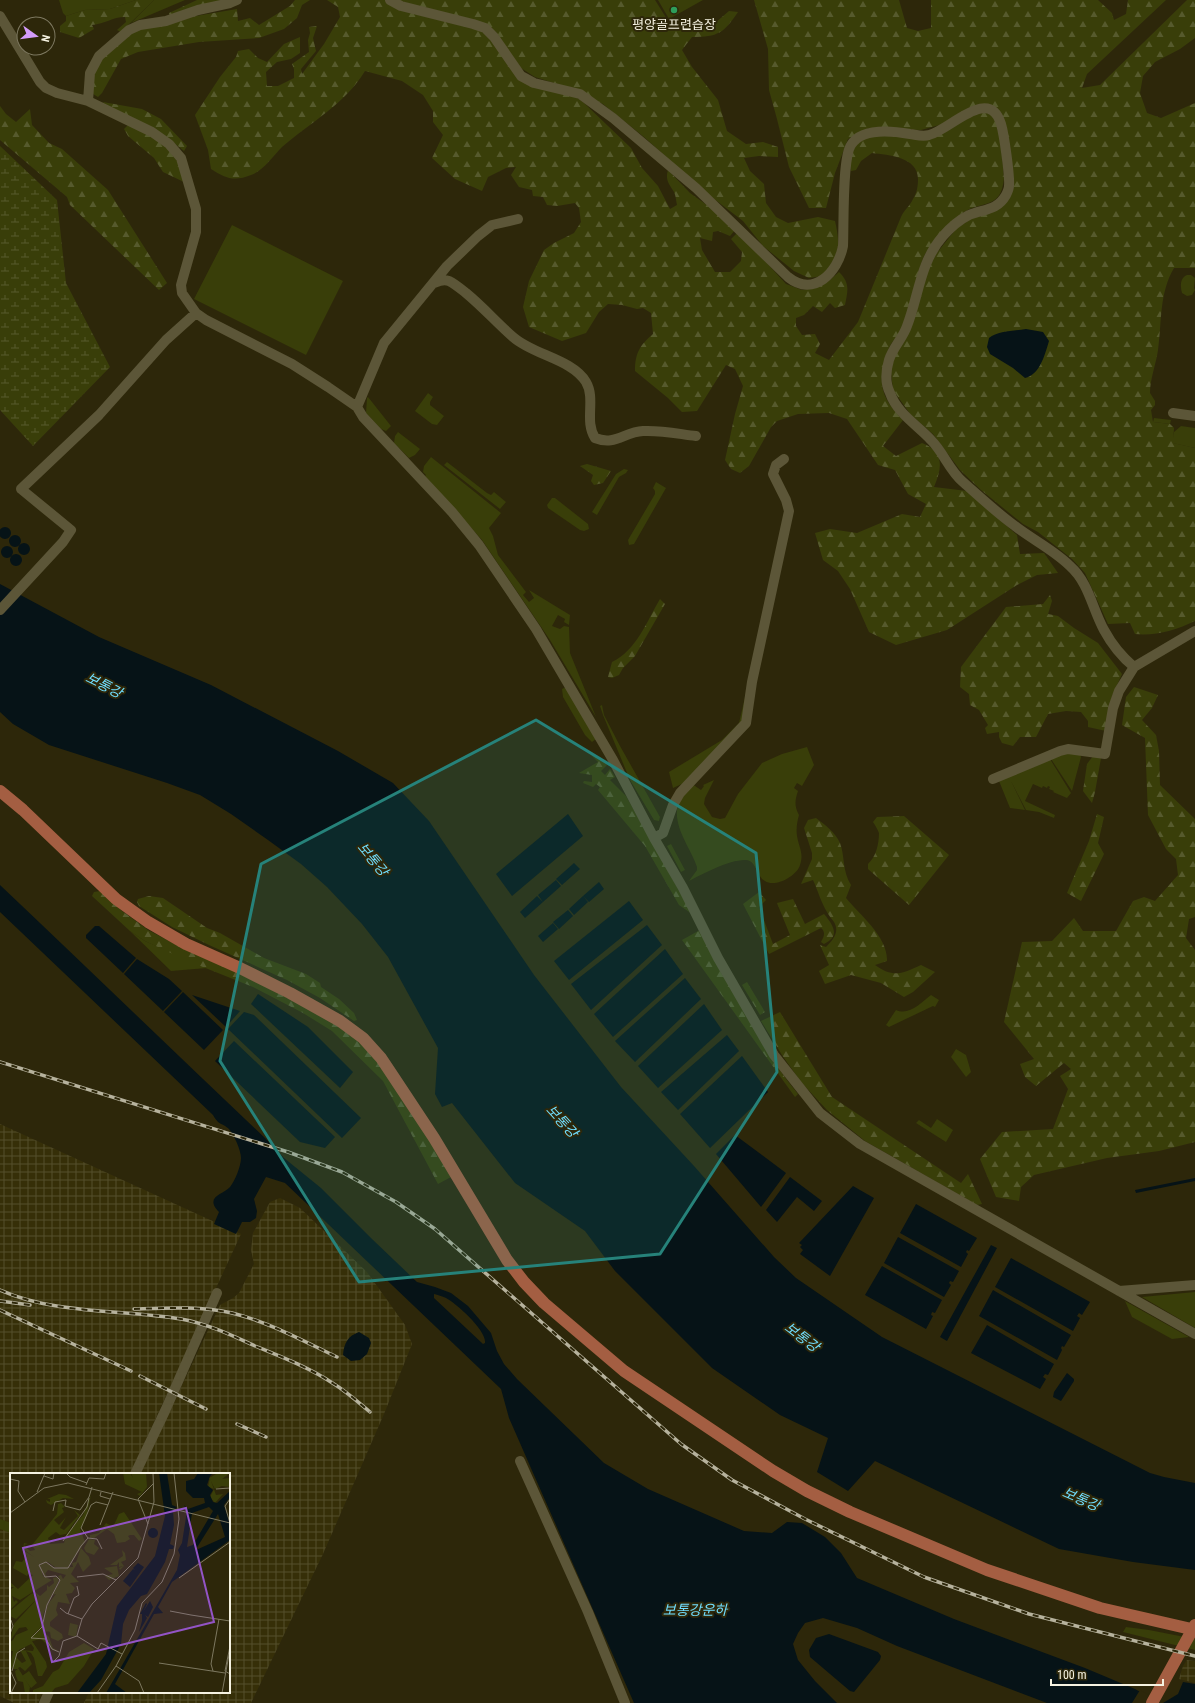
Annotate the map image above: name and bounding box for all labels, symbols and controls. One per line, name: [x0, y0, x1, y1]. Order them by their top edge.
marker: 평양골프련습장: [669, 5, 679, 15]
north arrow: [16, 16, 56, 56]
place label: 평양골프련습장: [632, 17, 716, 32]
text: N: [38, 33, 52, 43]
water label: 보통강: [83, 669, 127, 702]
water label: 보통강: [354, 839, 393, 881]
water label: 보통강: [543, 1101, 582, 1142]
water label: 보통강: [782, 1319, 824, 1356]
inset map: [10, 1473, 230, 1693]
water label: 보통강: [1060, 1484, 1104, 1515]
water label: 보통강운하: [663, 1602, 729, 1618]
scale bar: [1051, 1661, 1163, 1687]
text: 100 m: [1057, 1668, 1087, 1682]

